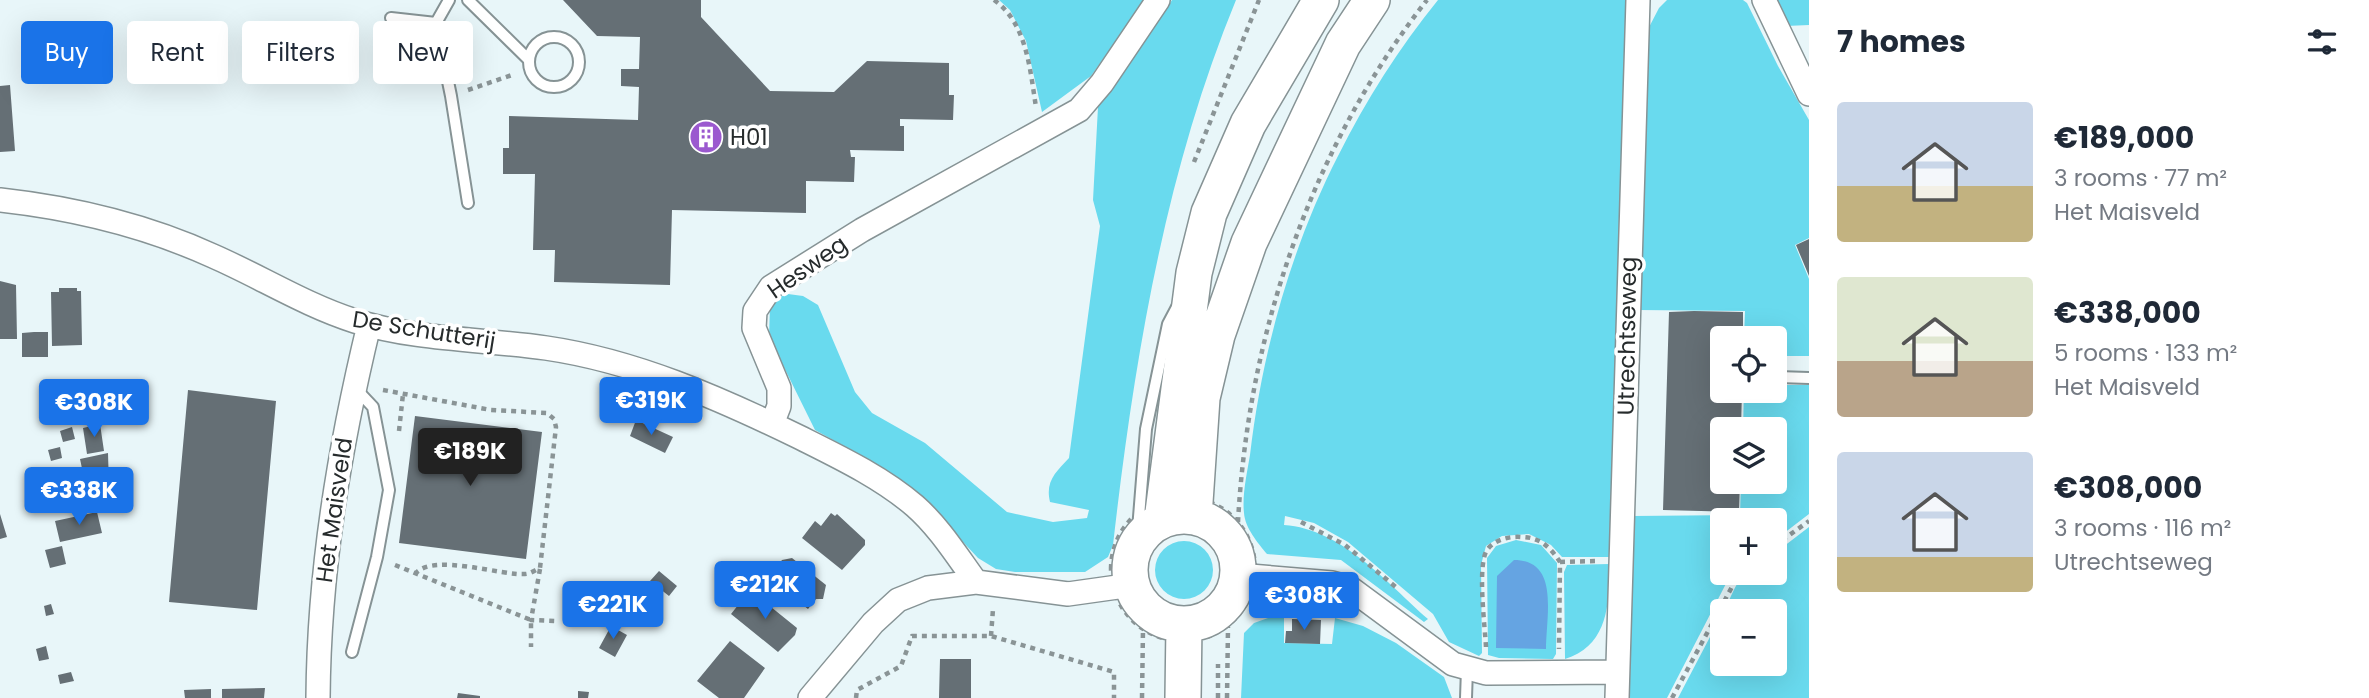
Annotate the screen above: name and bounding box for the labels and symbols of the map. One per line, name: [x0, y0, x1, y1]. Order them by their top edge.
building icon: H01: [687, 118, 725, 156]
place label: H01: [730, 121, 768, 153]
street label: Hesweg: [761, 228, 853, 306]
street label: Utrechtseweg: [1610, 256, 1644, 416]
street label: De Schutterij: [350, 303, 498, 357]
pin: €319K: [602, 378, 700, 437]
pin: €308K: [45, 380, 143, 439]
pin: €189K: [421, 428, 519, 488]
street label: Het Maisveld: [308, 435, 360, 585]
pin: €338K: [30, 468, 128, 527]
pin: €212K: [716, 562, 814, 621]
pin: €308K: [1255, 572, 1353, 632]
pin: €221K: [564, 582, 662, 641]

